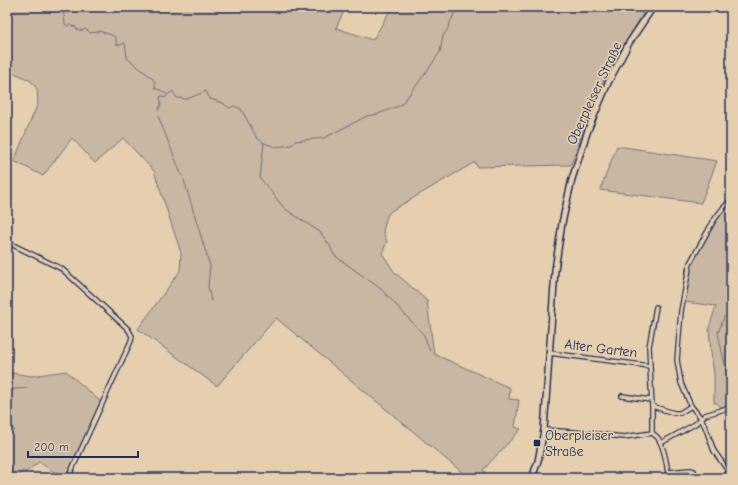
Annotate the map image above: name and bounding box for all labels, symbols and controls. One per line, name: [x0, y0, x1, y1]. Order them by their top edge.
street label: Oberpleiser Straße: [563, 39, 626, 147]
street label: Alter Garten: [564, 336, 638, 361]
place label: Oberpleiser Straße: [545, 427, 614, 460]
scale bar: [28, 433, 138, 459]
marker: Oberpleiser Straße: [532, 438, 542, 448]
text: 200 m: [34, 440, 69, 454]

